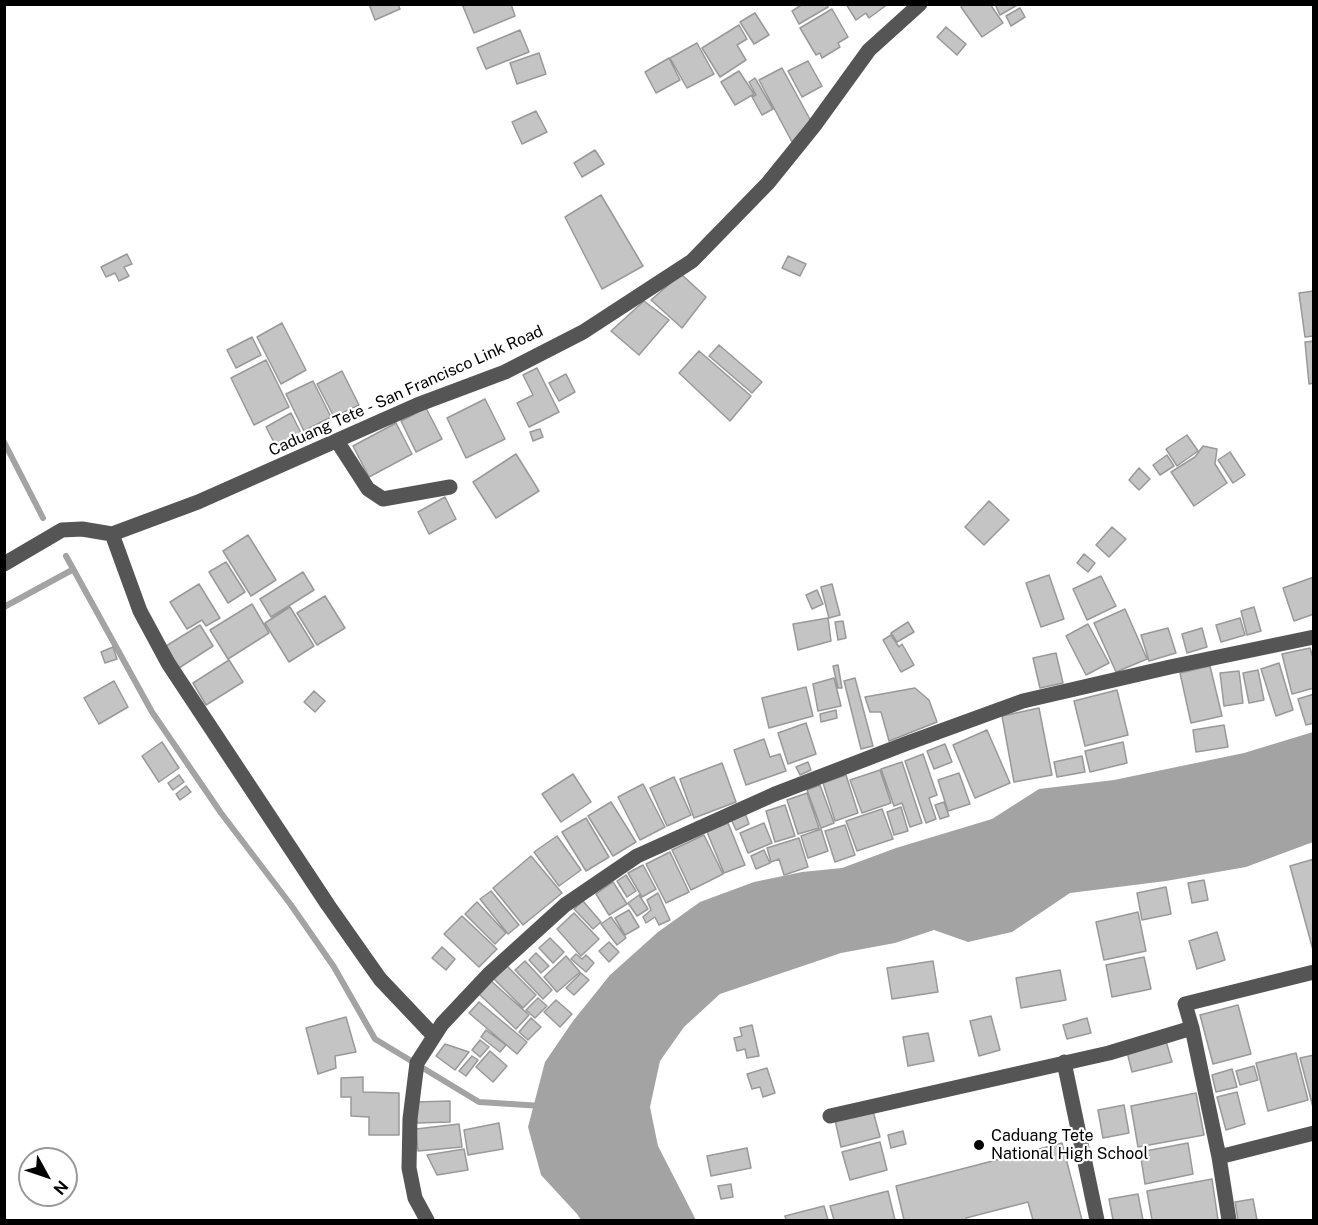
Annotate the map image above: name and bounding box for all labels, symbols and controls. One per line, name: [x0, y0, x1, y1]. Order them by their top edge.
street label: Caduang Tete - San Francisco Link Road: [266, 322, 546, 460]
place label: Caduang Tete National High School: [991, 1126, 1148, 1164]
marker: Caduang Tete National High School: [972, 1138, 986, 1152]
north arrow: [18, 1147, 78, 1207]
text: N: [49, 1177, 72, 1199]

